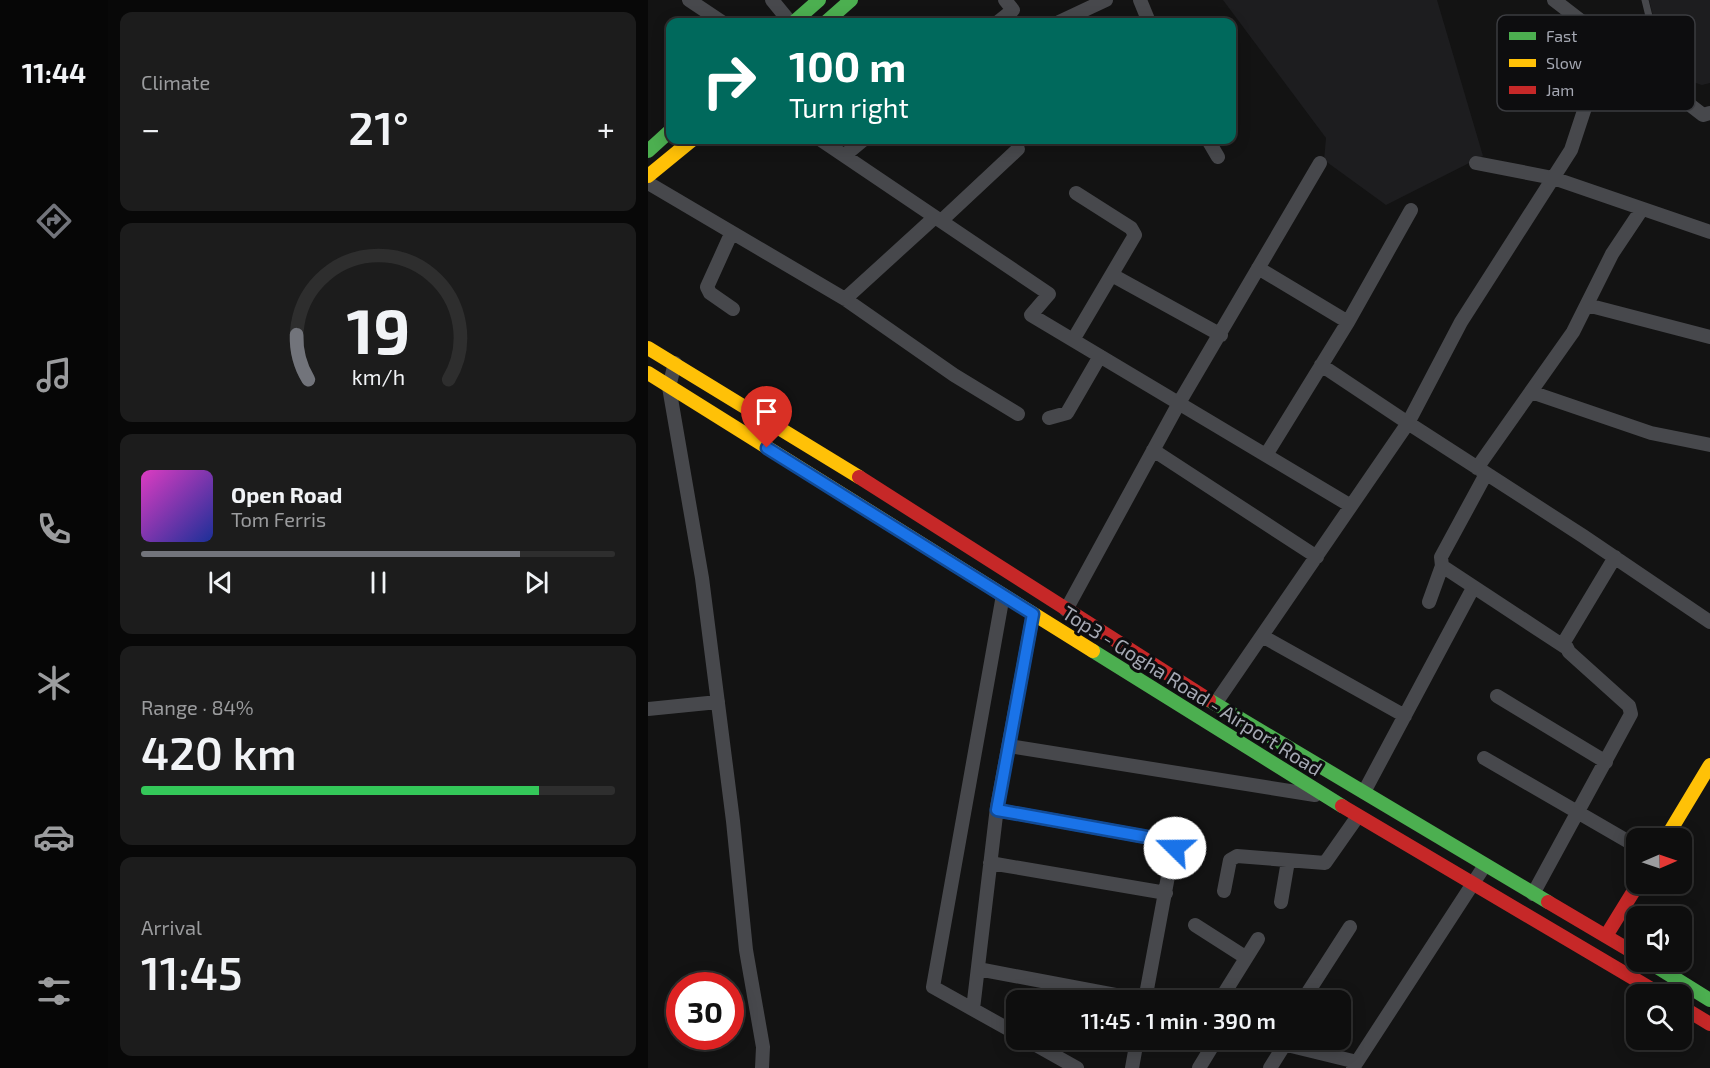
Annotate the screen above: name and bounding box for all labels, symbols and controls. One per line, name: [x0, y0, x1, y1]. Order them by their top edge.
legend: [1497, 15, 1695, 111]
text: Fast: [1546, 26, 1577, 45]
text: 100 m: [789, 40, 906, 90]
icon: right: [690, 42, 768, 120]
text: Slow: [1546, 53, 1582, 72]
text: 11:44: [22, 56, 86, 88]
text: Climate: [141, 70, 210, 94]
text: Jam: [1546, 80, 1574, 99]
text: Turn right: [789, 91, 909, 123]
text: 21°: [348, 100, 409, 154]
text: −: [141, 108, 160, 148]
text: +: [597, 108, 615, 148]
icon: directions: [33, 200, 75, 242]
text: 19: [346, 292, 410, 367]
icon: music: [33, 354, 75, 396]
text: km/h: [351, 364, 405, 389]
pin: [741, 386, 792, 448]
icon: arrive: [750, 395, 783, 428]
text: Open Road: [231, 481, 343, 507]
text: Tom Ferris: [231, 507, 326, 531]
icon: phone: [33, 508, 75, 550]
icon: previous: [204, 566, 237, 599]
icon: pause: [362, 566, 395, 599]
icon: next: [520, 566, 553, 599]
street label: Top3 - Gogha Road - Airport Road: [1058, 600, 1327, 780]
icon: climate: [33, 662, 75, 704]
text: Range · 84%: [141, 695, 254, 719]
text: 420 km: [141, 725, 297, 779]
icon: car: [33, 816, 75, 858]
position arrow: [1143, 816, 1207, 880]
north arrow: [1626, 828, 1692, 894]
map controls: [1626, 828, 1692, 1050]
button: sound: [1626, 906, 1692, 972]
text: Arrival: [141, 915, 202, 939]
text: 11:45: [141, 945, 243, 999]
icon: filters: [33, 970, 75, 1012]
speed limit sign: 30: [666, 972, 744, 1050]
button: search: [1626, 984, 1692, 1050]
text: 11:45 · 1 min · 390 m: [1081, 1007, 1276, 1033]

